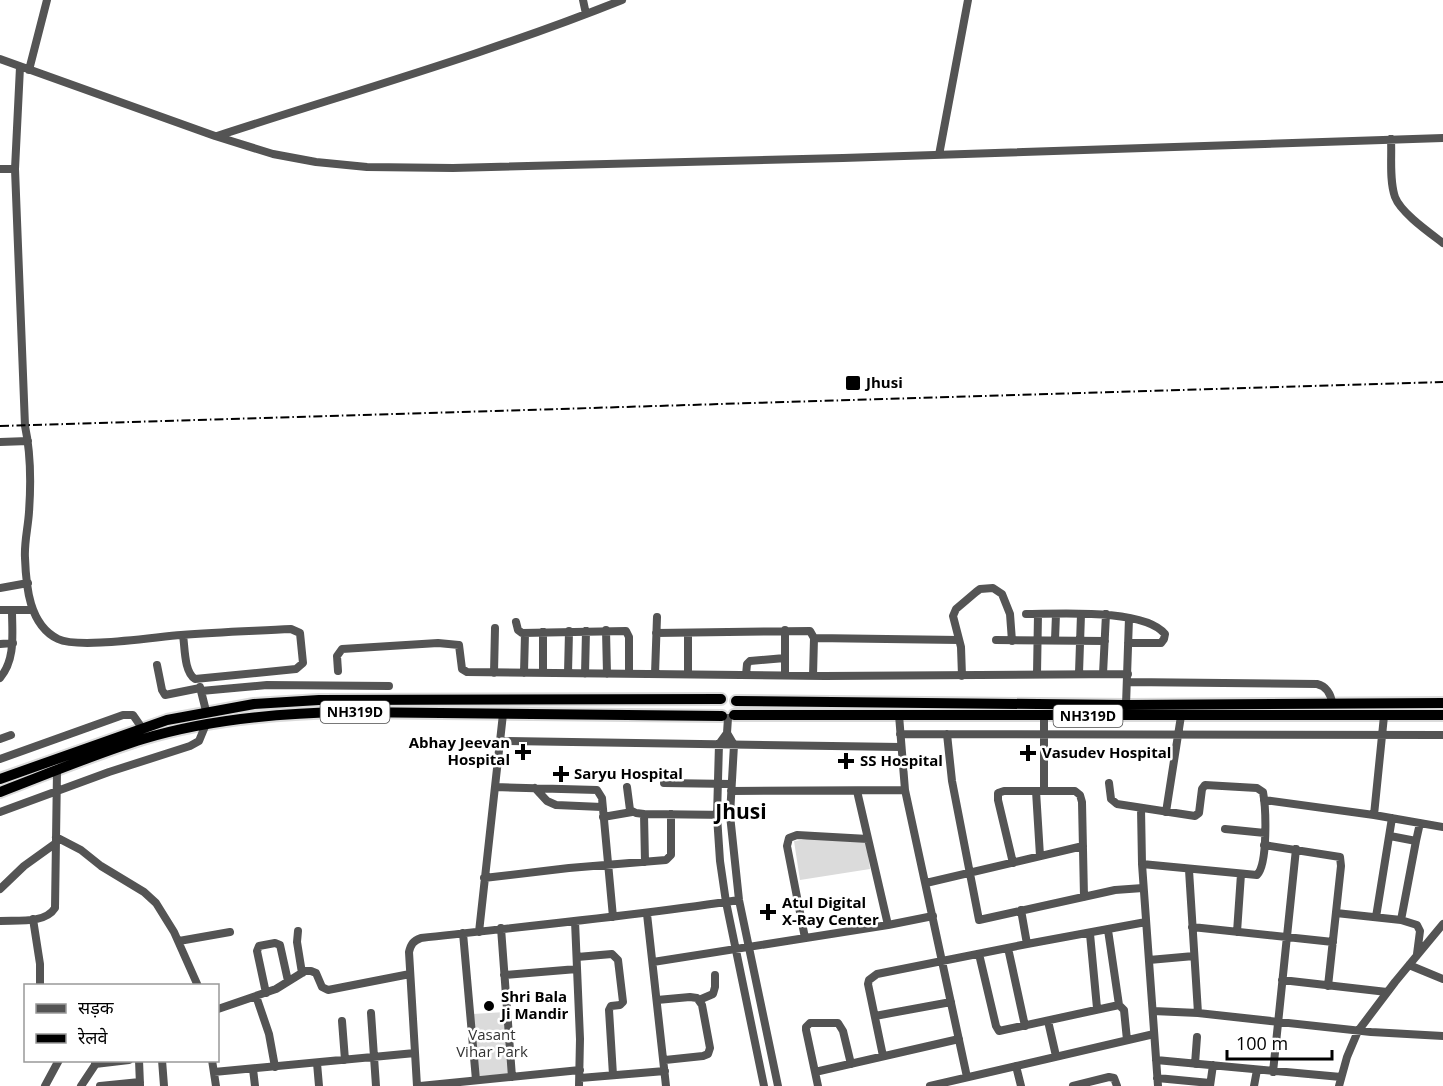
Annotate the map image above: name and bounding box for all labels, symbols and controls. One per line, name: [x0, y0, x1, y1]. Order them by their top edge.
place label: Jhusi: [864, 372, 903, 392]
marker: Jhusi: [844, 374, 862, 392]
road number: NH319D: [320, 701, 389, 723]
road number: NH319D: [1054, 705, 1122, 727]
place label: Abhay Jeevan Hospital: [409, 732, 510, 769]
place label: Vasudev Hospital: [1042, 742, 1171, 762]
marker: Abhay Jeevan Hospital: [514, 743, 532, 761]
marker: Vasudev Hospital: [1019, 744, 1037, 762]
place label: SS Hospital: [860, 750, 943, 770]
marker: SS Hospital: [837, 752, 855, 770]
place label: Saryu Hospital: [574, 763, 683, 783]
marker: Saryu Hospital: [552, 765, 570, 783]
district label: Jhusi: [713, 797, 767, 825]
place label: Atul Digital X-Ray Center: [782, 892, 879, 929]
marker: Atul Digital X-Ray Center: [759, 903, 777, 921]
legend: [24, 984, 219, 1062]
place label: Shri Bala Ji Mandir: [499, 986, 569, 1023]
text: सड़क: [78, 995, 115, 1019]
marker: Shri Bala Ji Mandir: [482, 999, 496, 1013]
scale bar: [1227, 1023, 1332, 1061]
park label: Vasant Vihar Park: [456, 1024, 528, 1061]
text: रेलवे: [77, 1025, 109, 1049]
text: 100 m: [1236, 1031, 1288, 1055]

